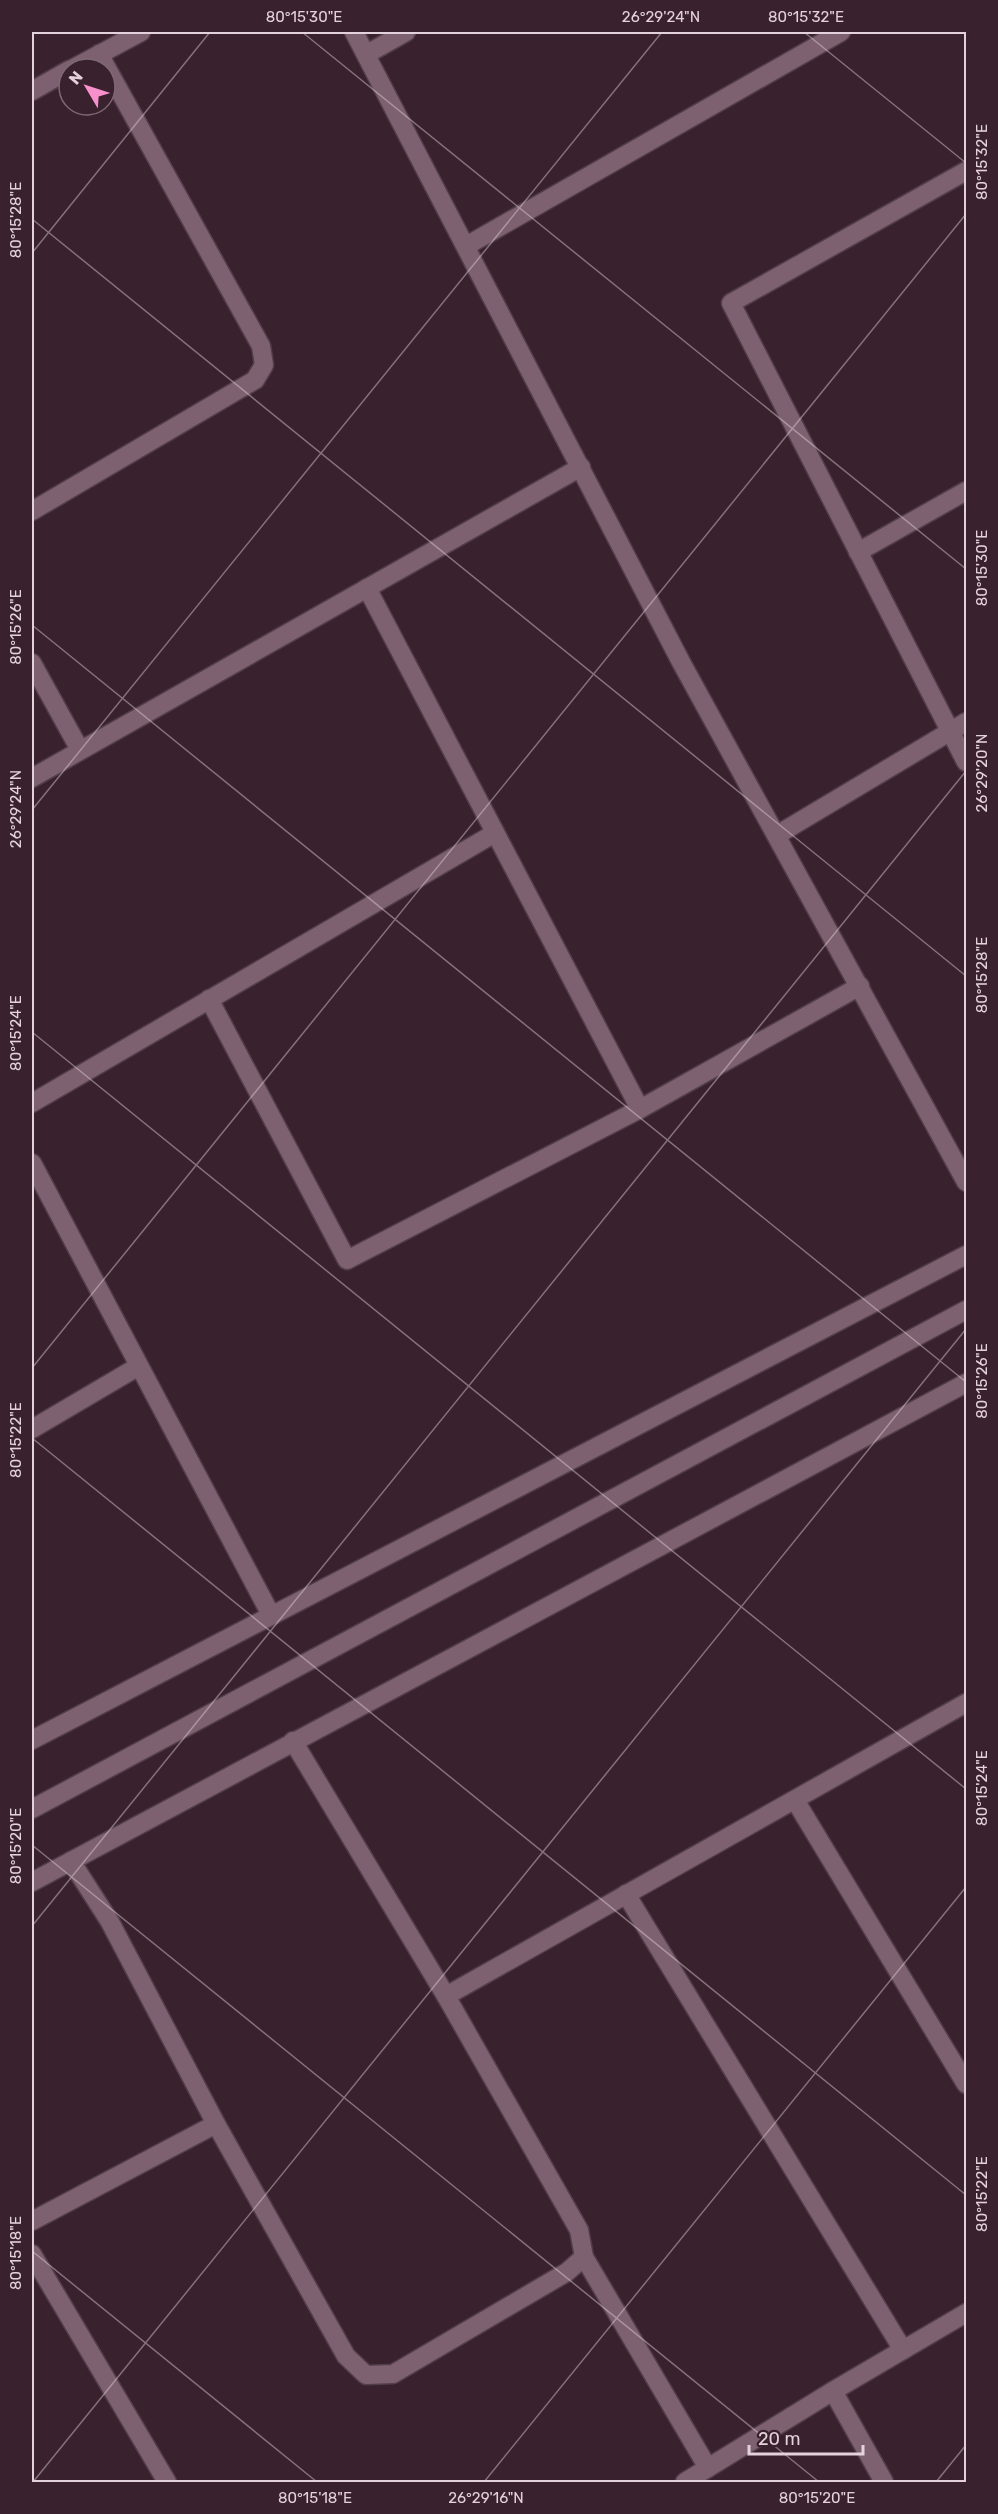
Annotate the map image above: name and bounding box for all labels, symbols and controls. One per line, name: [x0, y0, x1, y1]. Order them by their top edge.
text: 80°15'30"E: [266, 8, 342, 26]
text: 26°29'24"N: [622, 8, 700, 26]
text: 80°15'32"E: [768, 8, 844, 26]
north arrow: [57, 57, 117, 117]
text: N: [65, 67, 87, 88]
text: 80°15'32"E: [973, 124, 991, 200]
text: 80°15'28"E: [7, 182, 25, 258]
text: 80°15'30"E: [973, 530, 991, 606]
text: 80°15'26"E: [7, 589, 25, 665]
text: 26°29'20"N: [973, 733, 991, 813]
text: 26°29'24"N: [7, 770, 25, 848]
text: 80°15'28"E: [973, 937, 991, 1013]
text: 80°15'24"E: [7, 995, 25, 1071]
text: 80°15'26"E: [973, 1343, 991, 1419]
text: 80°15'22"E: [7, 1402, 25, 1478]
text: 80°15'24"E: [973, 1750, 991, 1826]
text: 80°15'20"E: [7, 1808, 25, 1884]
text: 80°15'22"E: [973, 2156, 991, 2232]
text: 80°15'18"E: [7, 2216, 25, 2290]
scale bar: [749, 2418, 863, 2456]
text: 20 m: [758, 2428, 800, 2450]
text: 80°15'18"E: [278, 2489, 352, 2507]
text: 26°29'16"N: [448, 2489, 524, 2507]
text: 80°15'20"E: [779, 2489, 855, 2507]

